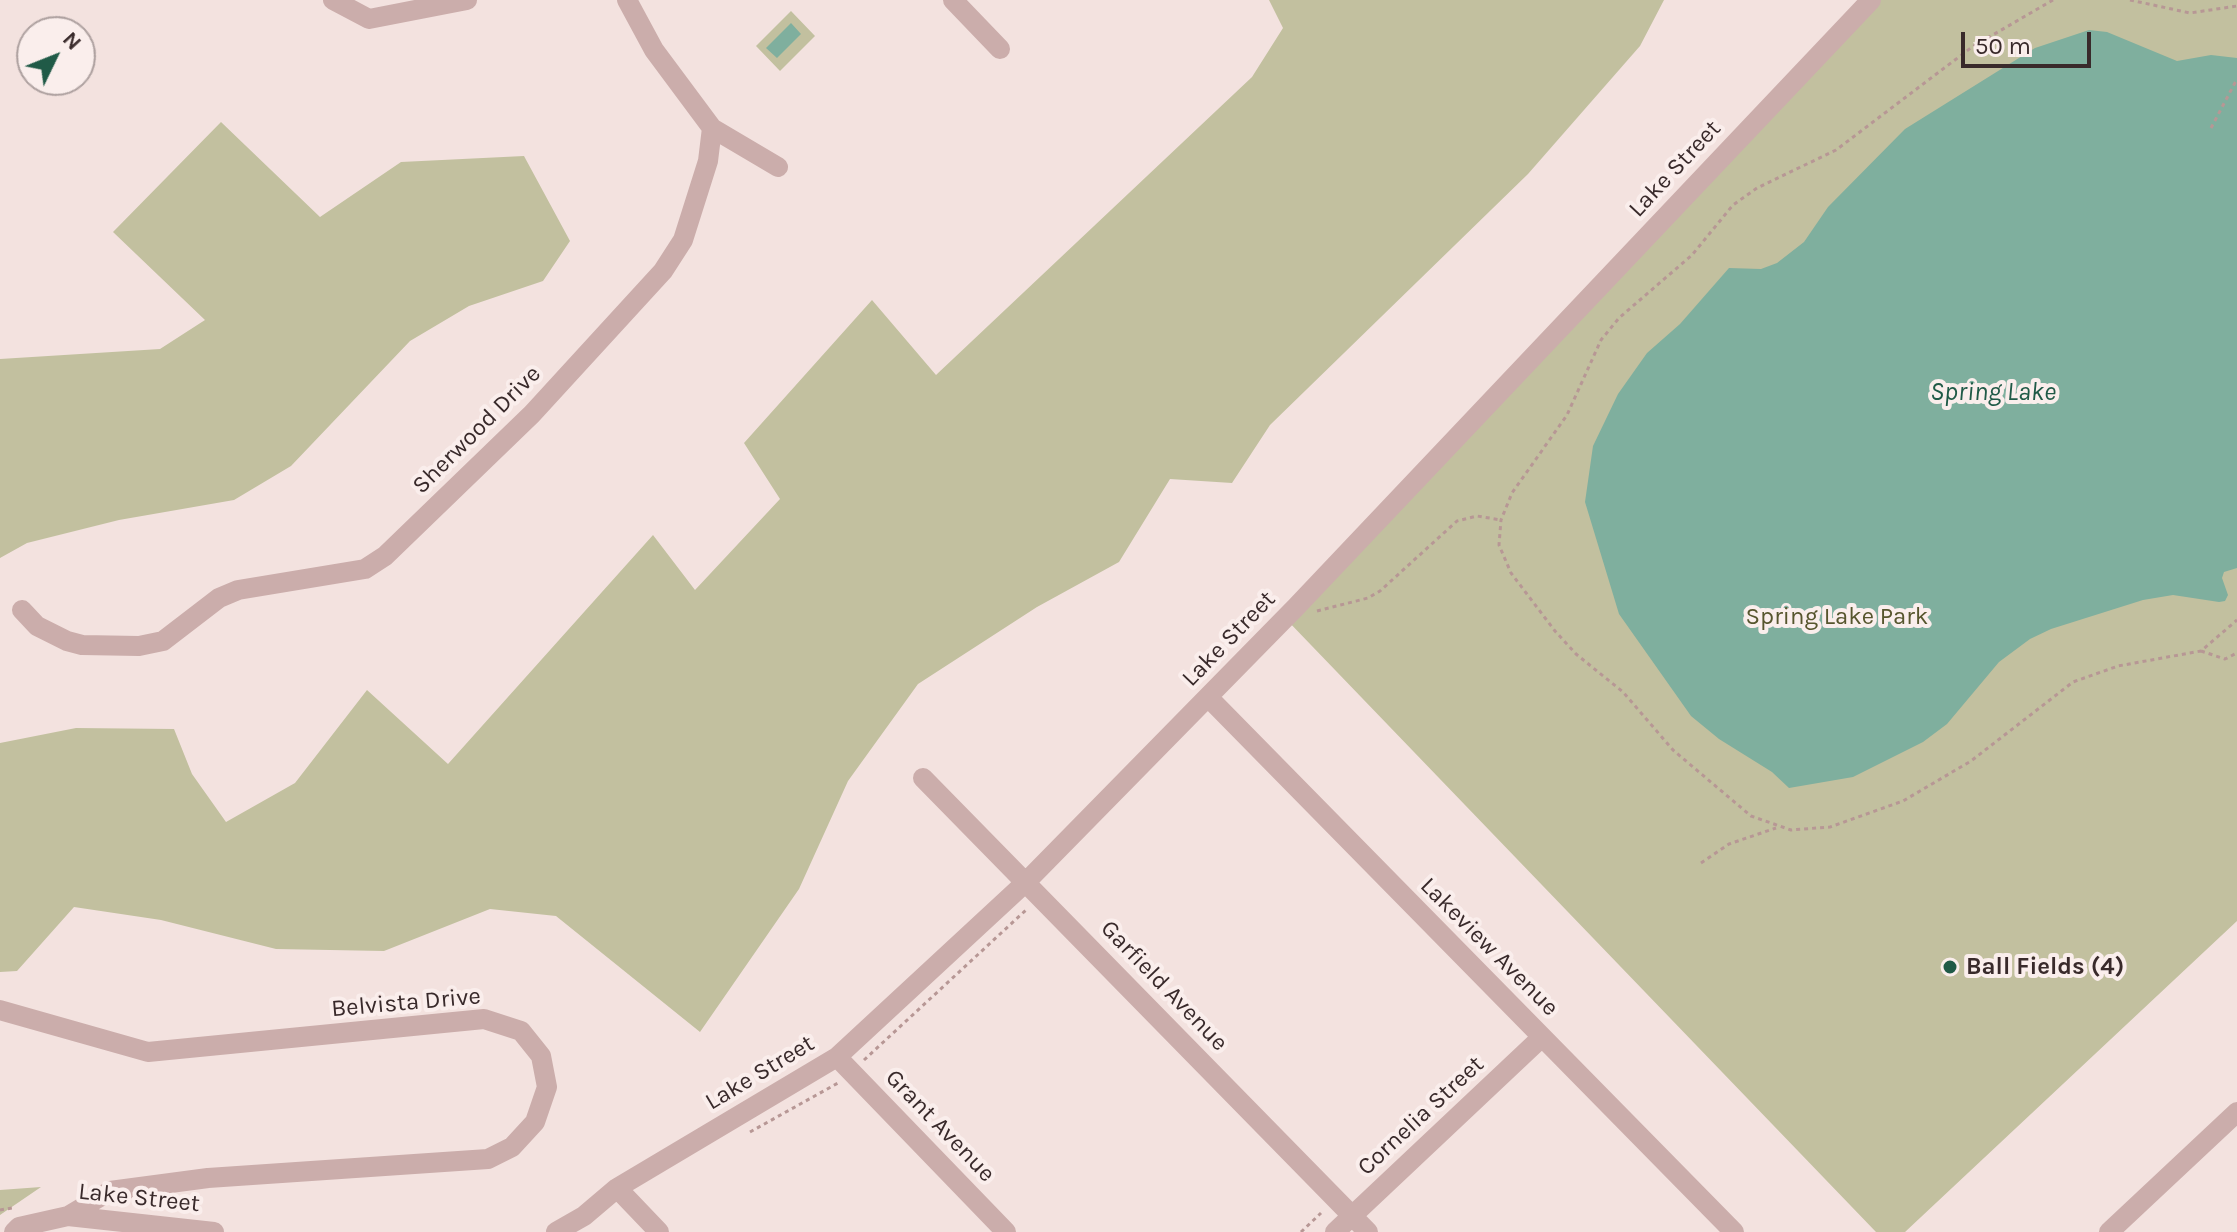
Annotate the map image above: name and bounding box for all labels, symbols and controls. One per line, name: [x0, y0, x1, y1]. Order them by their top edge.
north arrow: [16, 16, 96, 96]
scale bar: [1965, 16, 2095, 66]
text: N: [57, 26, 87, 56]
text: 50 m: [1975, 32, 2031, 60]
street label: Lake Street: [1623, 115, 1727, 223]
street label: Sherwood Drive: [407, 360, 547, 500]
water label: Spring Lake: [1930, 377, 2056, 409]
street label: Lake Street: [1176, 585, 1282, 693]
park label: Spring Lake Park: [1746, 603, 1928, 631]
street label: Lakeview Avenue: [1414, 872, 1564, 1022]
street label: Garfield Avenue: [1094, 915, 1234, 1057]
place label: Ball Fields (4): [1966, 953, 2124, 981]
marker: Ball Fields (4): [1941, 958, 1959, 976]
street label: Belvista Drive: [330, 982, 482, 1024]
street label: Lake Street: [700, 1029, 820, 1117]
street label: Cornelia Street: [1352, 1050, 1490, 1182]
street label: Grant Avenue: [879, 1064, 1001, 1188]
street label: Lake Street: [77, 1177, 201, 1219]

